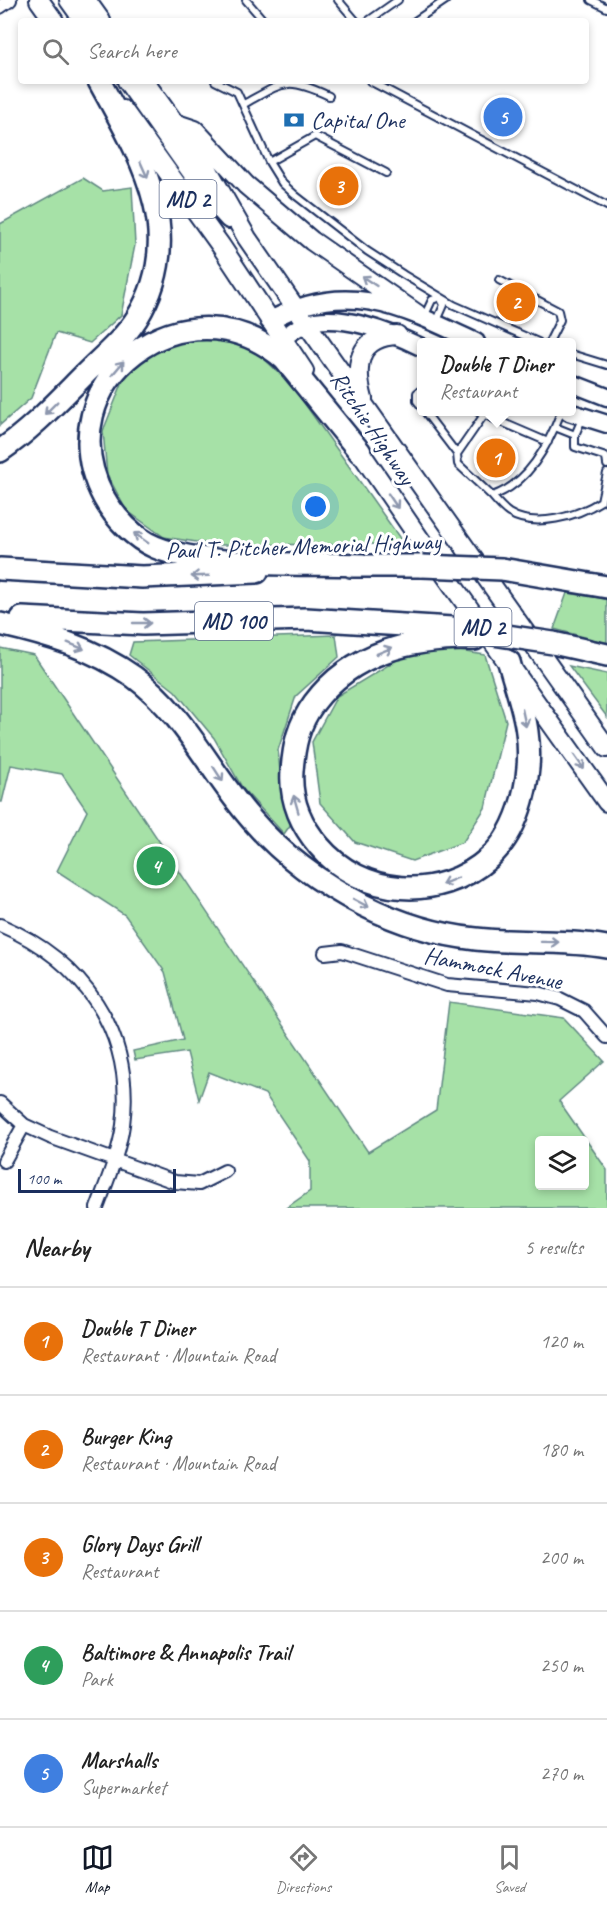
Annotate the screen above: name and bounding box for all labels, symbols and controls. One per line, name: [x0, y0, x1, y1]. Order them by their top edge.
search box: [18, 18, 589, 84]
icon: search: [39, 35, 72, 68]
text: Search here: [87, 37, 177, 65]
pin: 5: [484, 94, 522, 140]
place label: Capital One: [311, 105, 407, 135]
bank icon: Capital One: [282, 108, 306, 132]
one-way arrow: [139, 161, 151, 179]
pin: 3: [320, 164, 358, 208]
road number: MD 2: [160, 180, 216, 218]
one-way arrow: [361, 274, 378, 286]
pin: 2: [496, 280, 536, 324]
popup: [417, 338, 576, 416]
text: Double T Diner: [440, 351, 553, 379]
one-way arrow: [111, 360, 125, 376]
street label: Ritchie Highway: [324, 365, 423, 492]
text: Restaurant: [440, 379, 517, 404]
one-way arrow: [43, 401, 58, 416]
pin: 1: [476, 436, 516, 480]
your location: [301, 492, 330, 521]
one-way arrow: [387, 492, 399, 508]
street label: Paul T. Pitcher Memorial Highway: [165, 526, 443, 566]
one-way arrow: [133, 532, 149, 544]
one-way arrow: [190, 570, 210, 582]
road number: MD 100: [195, 602, 273, 640]
road number: MD 2: [454, 608, 512, 646]
one-way arrow: [132, 617, 152, 629]
one-way arrow: [66, 641, 85, 652]
one-way arrow: [375, 645, 393, 656]
one-way arrow: [519, 708, 530, 728]
one-way arrow: [573, 754, 585, 770]
one-way arrow: [213, 765, 225, 782]
one-way arrow: [290, 794, 301, 813]
pin: 4: [136, 844, 176, 888]
one-way arrow: [442, 876, 460, 887]
one-way arrow: [352, 897, 369, 909]
one-way arrow: [539, 936, 559, 947]
street label: Hammock Avenue: [422, 940, 566, 996]
map controls: [535, 1136, 589, 1190]
button: layers: [535, 1136, 589, 1190]
scale bar: [18, 1166, 176, 1194]
text: 100 m: [27, 1169, 61, 1189]
text: Nearby: [24, 1231, 89, 1264]
text: 5 results: [524, 1235, 583, 1260]
text: Double T Diner: [81, 1315, 195, 1343]
text: 1: [39, 1329, 48, 1354]
text: 120 m: [540, 1329, 583, 1354]
text: Restaurant · Mountain Road: [81, 1343, 276, 1368]
text: Burger King: [81, 1423, 171, 1451]
text: 2: [39, 1437, 48, 1462]
text: 180 m: [540, 1437, 583, 1462]
text: Restaurant · Mountain Road: [81, 1451, 276, 1476]
text: Glory Days Grill: [81, 1531, 198, 1559]
text: 3: [39, 1545, 48, 1570]
text: 200 m: [540, 1545, 583, 1570]
text: Restaurant: [81, 1559, 158, 1584]
text: Baltimore & Annapolis Trail: [81, 1639, 290, 1667]
text: 4: [39, 1653, 48, 1678]
text: 250 m: [540, 1653, 583, 1678]
text: Park: [81, 1667, 113, 1692]
text: Marshalls: [81, 1747, 157, 1775]
text: 5: [39, 1761, 48, 1786]
text: 270 m: [540, 1761, 583, 1786]
text: Supermarket: [81, 1775, 166, 1800]
tab: Map: [81, 1841, 114, 1897]
tab: Directions: [276, 1841, 331, 1897]
tab: Saved: [493, 1841, 526, 1897]

